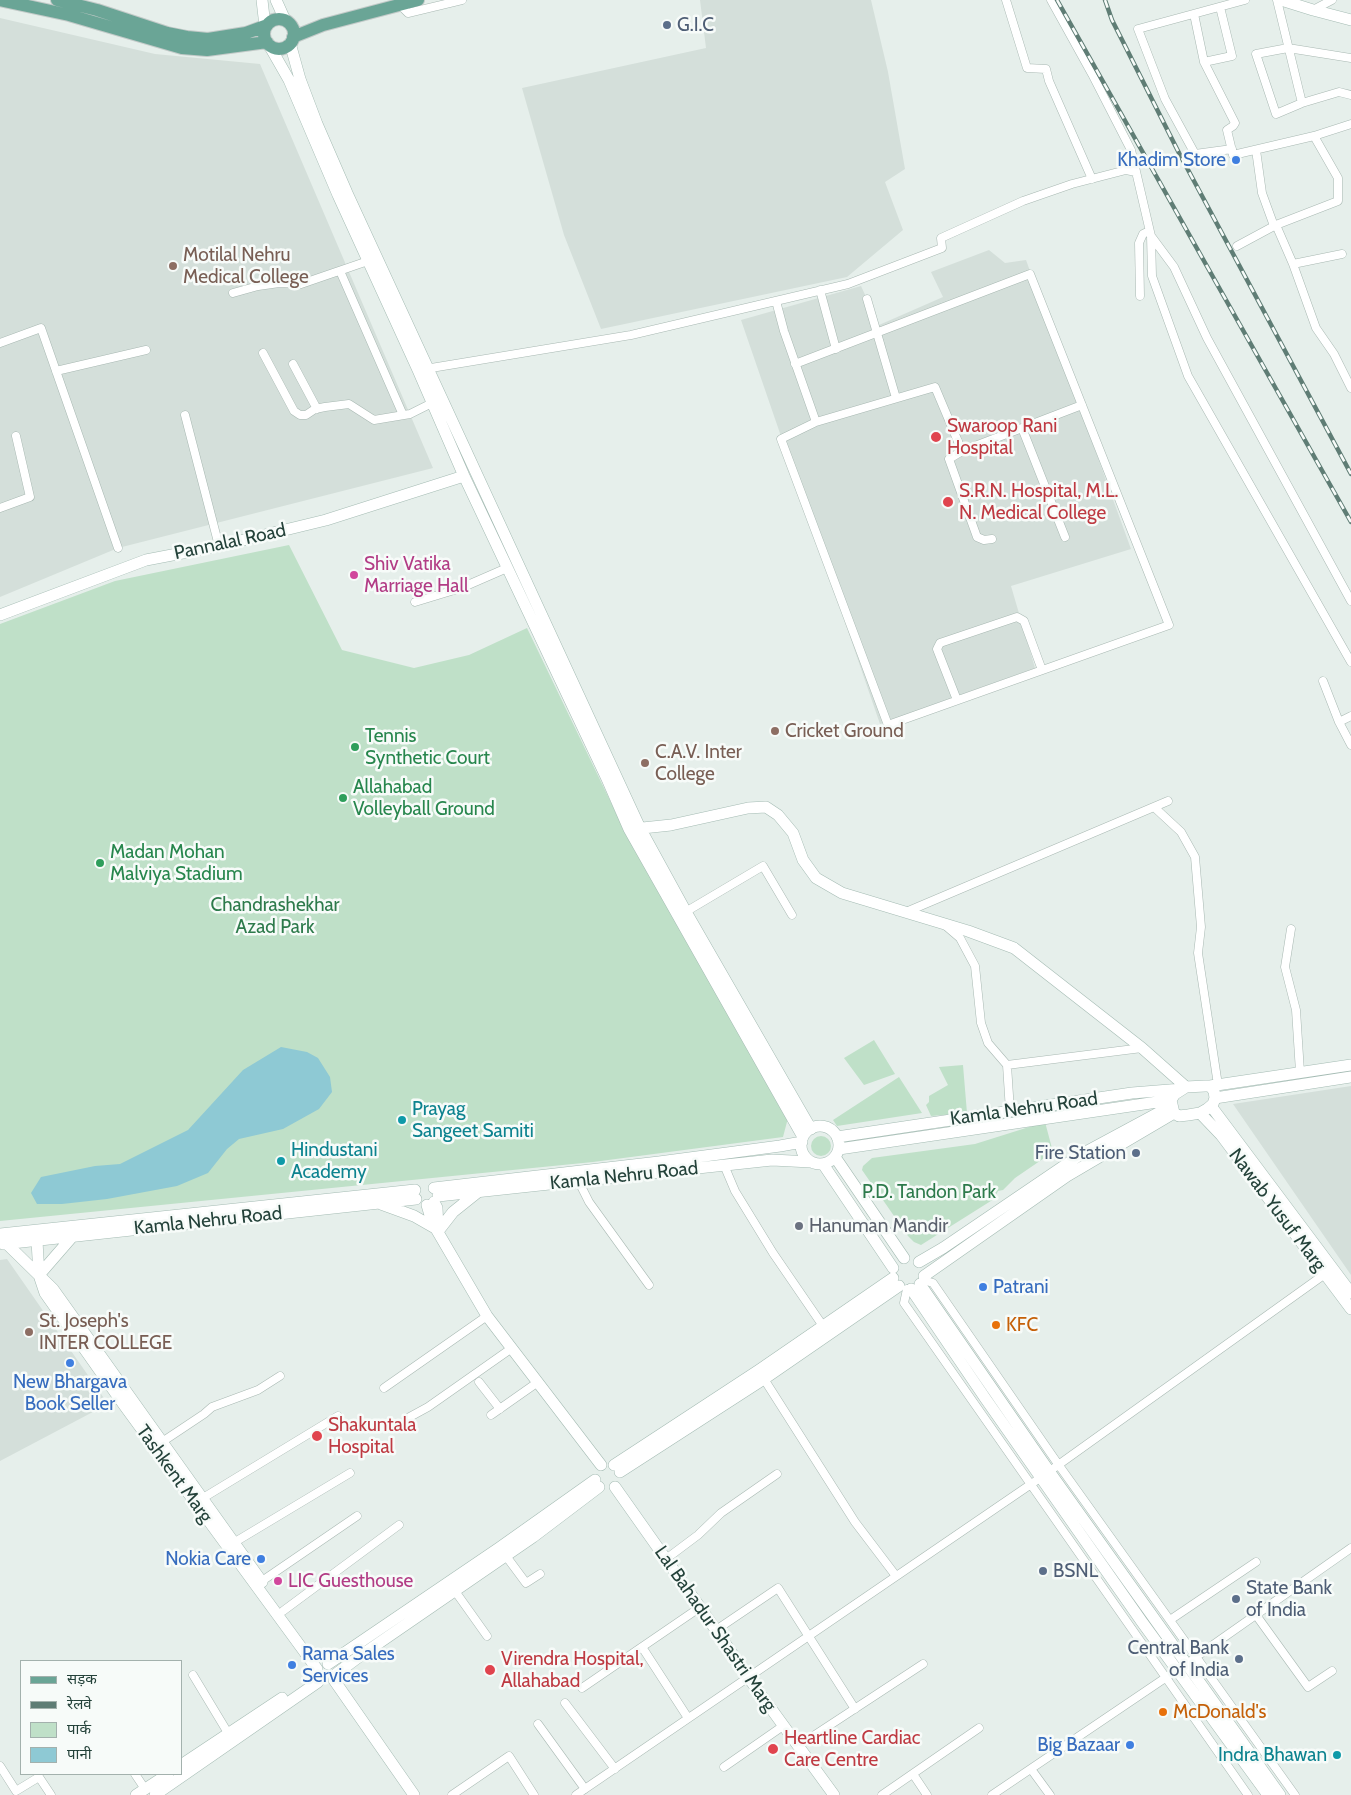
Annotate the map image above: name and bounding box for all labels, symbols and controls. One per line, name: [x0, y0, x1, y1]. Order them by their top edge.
place label: G.I.C: [677, 14, 714, 36]
marker: G.I.C: [661, 19, 673, 31]
place label: Khadim Store: [1117, 149, 1226, 171]
marker: Khadim Store: [1230, 154, 1242, 166]
place label: Motilal Nehru Medical College: [183, 244, 309, 288]
marker: Motilal Nehru Medical College: [167, 260, 179, 272]
place label: Swaroop Rani Hospital: [947, 415, 1057, 459]
marker: Swaroop Rani Hospital: [929, 430, 943, 444]
place label: S.R.N. Hospital, M.L. N. Medical College: [959, 480, 1118, 524]
marker: S.R.N. Hospital, M.L. N. Medical College: [941, 495, 955, 509]
street label: Pannalal Road: [172, 519, 288, 565]
place label: Shiv Vatika Marriage Hall: [364, 553, 468, 597]
marker: Shiv Vatika Marriage Hall: [348, 569, 360, 581]
place label: Cricket Ground: [785, 720, 904, 742]
place label: Tennis Synthetic Court: [365, 725, 490, 769]
marker: Cricket Ground: [769, 725, 781, 737]
marker: Tennis Synthetic Court: [349, 741, 361, 753]
place label: C.A.V. Inter College: [655, 741, 742, 785]
marker: C.A.V. Inter College: [639, 757, 651, 769]
place label: Allahabad Volleyball Ground: [353, 776, 495, 820]
marker: Allahabad Volleyball Ground: [337, 792, 349, 804]
place label: Madan Mohan Malviya Stadium: [110, 841, 243, 885]
marker: Madan Mohan Malviya Stadium: [94, 857, 106, 869]
park label: Chandrashekhar Azad Park: [210, 894, 340, 938]
street label: Kamla Nehru Road: [949, 1087, 1099, 1131]
place label: Prayag Sangeet Samiti: [412, 1098, 534, 1142]
marker: Prayag Sangeet Samiti: [396, 1114, 408, 1126]
place label: Hindustani Academy: [291, 1139, 377, 1183]
place label: Fire Station: [1035, 1142, 1126, 1164]
street label: Nawab Yusuf Marg: [1224, 1144, 1330, 1276]
marker: Fire Station: [1130, 1147, 1142, 1159]
marker: Hindustani Academy: [275, 1155, 287, 1167]
street label: Kamla Nehru Road: [549, 1157, 699, 1195]
park label: P.D. Tandon Park: [862, 1181, 996, 1203]
street label: Kamla Nehru Road: [133, 1202, 283, 1240]
place label: Hanuman Mandir: [809, 1215, 948, 1237]
marker: Hanuman Mandir: [793, 1220, 805, 1232]
place label: Patrani: [993, 1276, 1049, 1298]
marker: Patrani: [977, 1281, 989, 1293]
place label: St. Joseph's INTER COLLEGE: [39, 1310, 172, 1354]
place label: KFC: [1006, 1314, 1038, 1336]
marker: KFC: [990, 1319, 1002, 1331]
marker: St. Joseph's INTER COLLEGE: [23, 1326, 35, 1338]
marker: New Bhargava Book Seller: [64, 1357, 76, 1369]
place label: New Bhargava Book Seller: [13, 1371, 127, 1415]
place label: Shakuntala Hospital: [328, 1414, 416, 1458]
street label: Tashkent Marg: [131, 1421, 217, 1527]
marker: Shakuntala Hospital: [310, 1429, 324, 1443]
street label: Lal Bahadur Shastri Marg: [649, 1542, 781, 1716]
place label: Nokia Care: [165, 1548, 251, 1570]
marker: Nokia Care: [255, 1553, 267, 1565]
place label: BSNL: [1053, 1560, 1098, 1582]
marker: BSNL: [1037, 1565, 1049, 1577]
place label: LIC Guesthouse: [288, 1570, 413, 1592]
marker: LIC Guesthouse: [272, 1575, 284, 1587]
place label: State Bank of India: [1246, 1577, 1332, 1621]
marker: State Bank of India: [1230, 1593, 1242, 1605]
place label: Central Bank of India: [1128, 1637, 1229, 1681]
place label: Rama Sales Services: [302, 1643, 395, 1687]
place label: Virendra Hospital, Allahabad: [501, 1648, 644, 1692]
marker: Central Bank of India: [1233, 1653, 1245, 1665]
marker: Rama Sales Services: [286, 1659, 298, 1671]
legend: [20, 1660, 182, 1775]
marker: Virendra Hospital, Allahabad: [483, 1663, 497, 1677]
text: सड़क: [67, 1670, 97, 1688]
text: रेलवे: [67, 1695, 92, 1713]
place label: McDonald's: [1173, 1701, 1266, 1723]
marker: McDonald's: [1157, 1706, 1169, 1718]
text: पार्क: [67, 1720, 91, 1738]
place label: Heartline Cardiac Care Centre: [784, 1727, 920, 1771]
place label: Big Bazaar: [1037, 1734, 1120, 1756]
marker: Big Bazaar: [1124, 1739, 1136, 1751]
marker: Heartline Cardiac Care Centre: [766, 1742, 780, 1756]
place label: Indra Bhawan: [1218, 1744, 1327, 1766]
text: पानी: [67, 1745, 92, 1763]
marker: Indra Bhawan: [1331, 1749, 1343, 1761]

